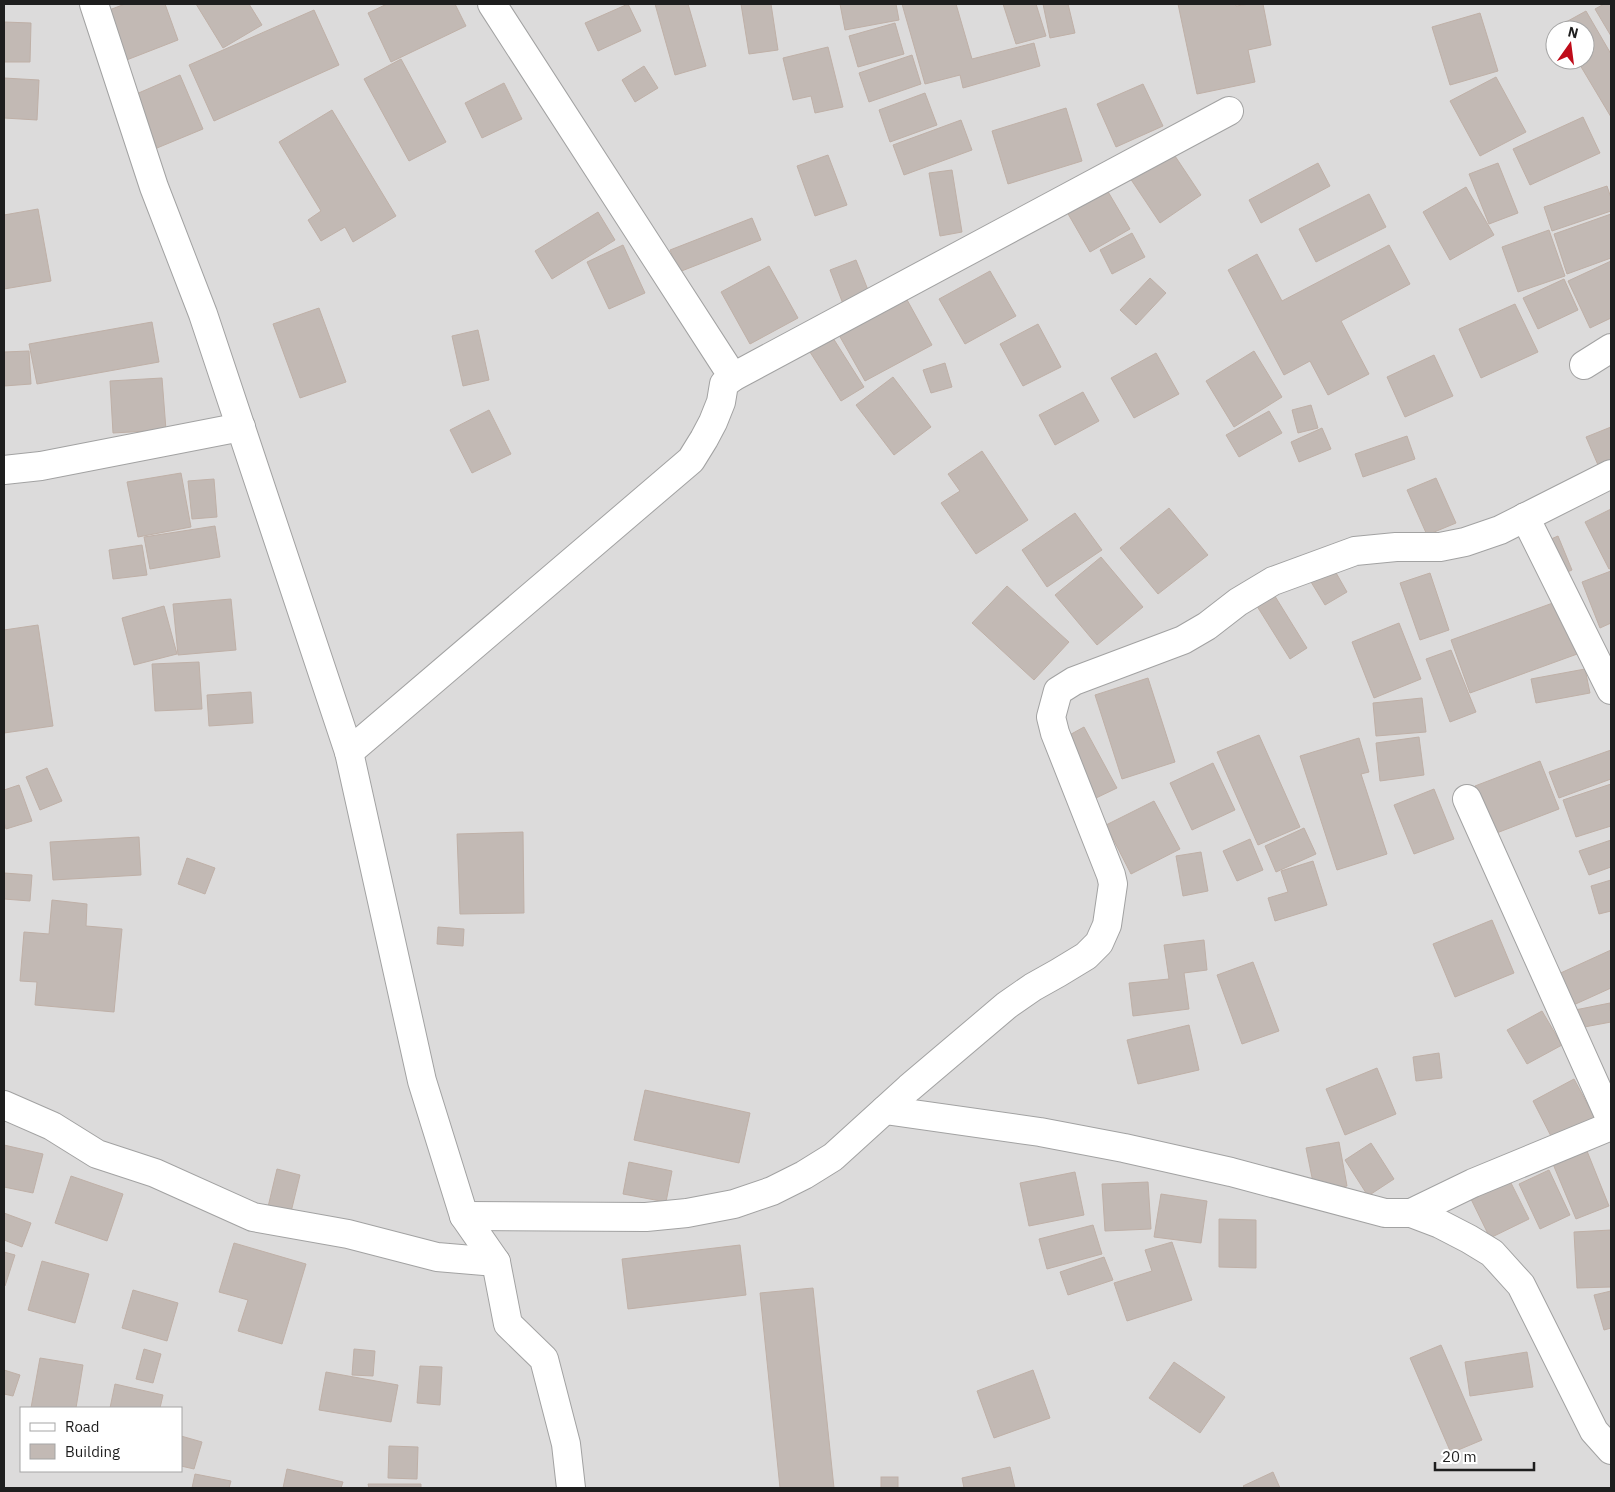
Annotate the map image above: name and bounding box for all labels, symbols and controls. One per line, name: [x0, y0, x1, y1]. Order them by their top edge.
north arrow: [1545, 20, 1595, 70]
text: N: [1566, 22, 1580, 42]
legend: [20, 1407, 182, 1472]
text: Road: [65, 1417, 100, 1436]
scale bar: [1435, 1440, 1534, 1472]
text: Building: [65, 1442, 120, 1461]
text: 20 m: [1442, 1447, 1477, 1466]

